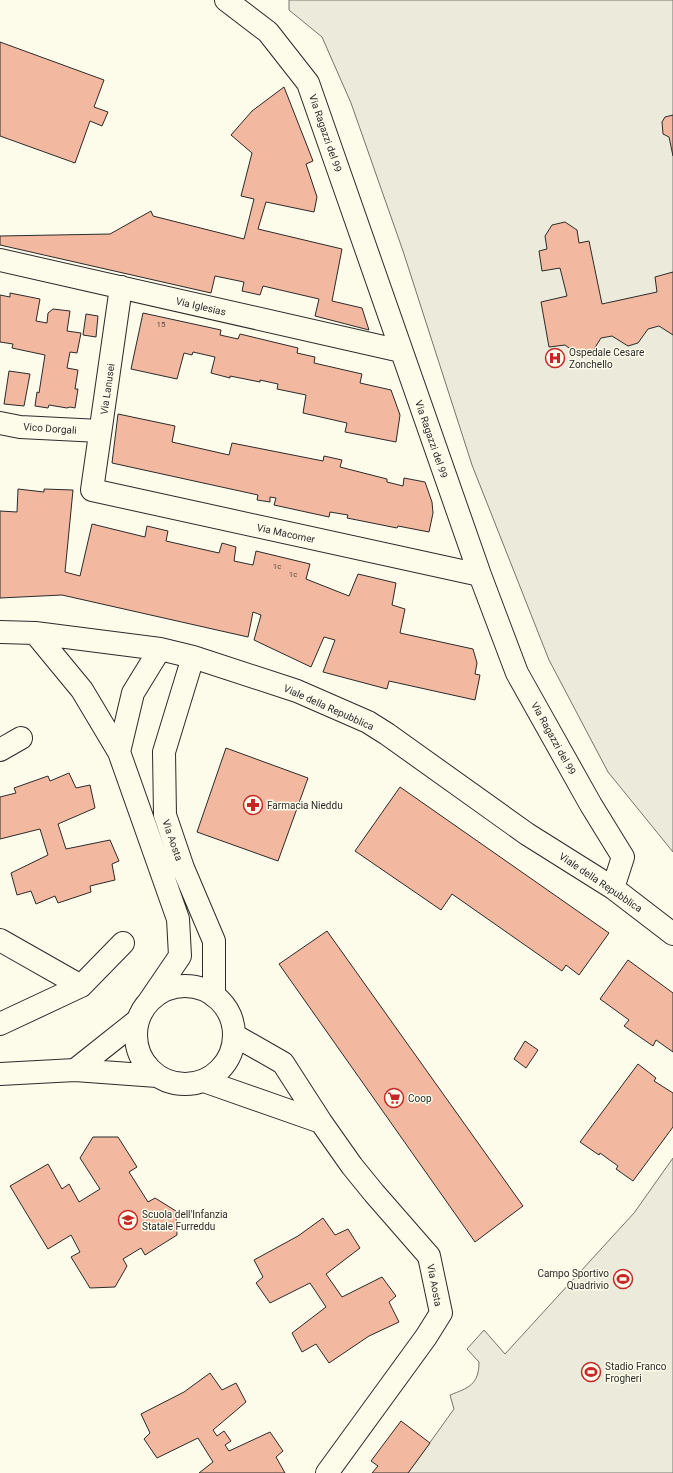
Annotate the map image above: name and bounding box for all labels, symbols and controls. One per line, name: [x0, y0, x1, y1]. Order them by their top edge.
street label: Via Ragazzi del 99: [307, 93, 344, 173]
street label: Via Iglesias: [175, 295, 227, 318]
house number: 15: [157, 320, 166, 329]
hospital icon: Ospedale Cesare Zonchello: [544, 347, 566, 369]
place label: Ospedale Cesare Zonchello: [569, 347, 644, 370]
street label: Via Lanusei: [98, 363, 117, 415]
street label: Via Ragazzi del 99: [413, 399, 450, 479]
street label: Vico Dorgali: [23, 421, 77, 436]
street label: Via Macomer: [256, 522, 317, 545]
house number: 1c: [273, 562, 281, 571]
house number: 1c: [289, 570, 297, 579]
street label: Viale della Repubblica: [282, 683, 376, 732]
street label: Via Ragazzi del 99: [529, 700, 578, 776]
pharmacy icon: Farmacia Nieddu: [242, 794, 264, 816]
place label: Farmacia Nieddu: [267, 800, 343, 811]
street label: Via Aosta: [160, 818, 185, 862]
street label: Viale della Repubblica: [557, 851, 644, 914]
supermarket icon: Coop: [383, 1087, 405, 1109]
place label: Coop: [408, 1093, 432, 1104]
school or university icon: Scuola dell'Infanzia Statale Furreddu: [117, 1209, 139, 1231]
place label: Scuola dell'Infanzia Statale Furreddu: [142, 1209, 228, 1232]
street label: Via Aosta: [425, 1263, 444, 1307]
place label: Campo Sportivo Quadrivio: [537, 1268, 609, 1291]
sports icon: Campo Sportivo Quadrivio: [612, 1268, 634, 1290]
sports icon: Stadio Franco Frogheri: [580, 1361, 602, 1383]
place label: Stadio Franco Frogheri: [605, 1361, 667, 1384]

